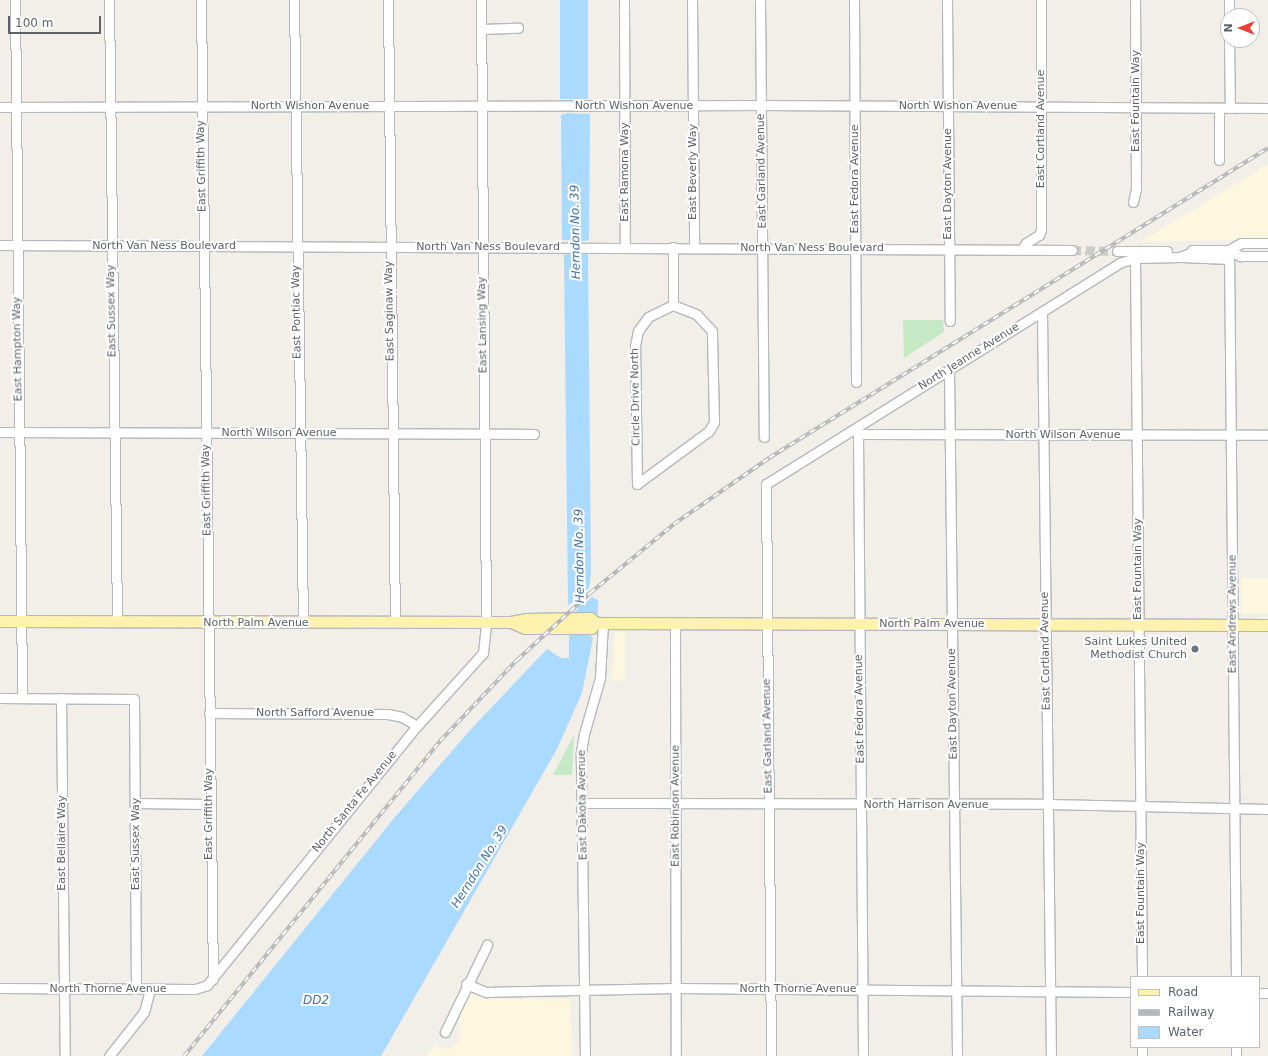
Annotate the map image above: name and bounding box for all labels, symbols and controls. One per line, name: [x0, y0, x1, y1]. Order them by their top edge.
scale bar: [10, 8, 103, 34]
north arrow: [1220, 8, 1260, 48]
text: 100 m: [15, 16, 53, 30]
text: N: [1222, 23, 1235, 33]
street label: East Fountain Way: [1129, 50, 1143, 152]
street label: East Cortland Avenue: [1034, 70, 1048, 188]
street label: North Wishon Avenue: [251, 99, 369, 113]
street label: North Wishon Avenue: [575, 99, 693, 113]
street label: North Wishon Avenue: [899, 99, 1017, 113]
street label: East Garland Avenue: [754, 113, 770, 229]
street label: East Griffith Way: [195, 120, 209, 212]
street label: East Ramona Way: [618, 122, 632, 222]
street label: East Beverly Way: [686, 124, 700, 220]
street label: East Fedora Avenue: [848, 124, 862, 234]
street label: East Dayton Avenue: [941, 128, 955, 240]
water label: Herndon No. 39: [568, 185, 584, 279]
street label: North Van Ness Boulevard: [92, 239, 236, 253]
street label: North Van Ness Boulevard: [416, 240, 560, 254]
street label: North Van Ness Boulevard: [740, 241, 884, 255]
street label: East Saginaw Way: [383, 261, 397, 361]
street label: East Sussex Way: [105, 265, 119, 357]
street label: East Pontiac Way: [290, 265, 304, 359]
street label: East Lansing Way: [476, 277, 490, 373]
street label: East Hampton Way: [10, 296, 26, 402]
street label: North Jeanne Avenue: [916, 321, 1022, 393]
street label: Circle Drive North: [629, 348, 643, 446]
street label: North Wilson Avenue: [222, 426, 336, 440]
street label: North Wilson Avenue: [1006, 428, 1120, 442]
street label: East Griffith Way: [200, 444, 214, 536]
water label: Herndon No. 39: [572, 509, 588, 603]
street label: East Fountain Way: [1131, 518, 1145, 620]
street label: East Andrews Avenue: [1226, 555, 1240, 673]
street label: East Cortland Avenue: [1038, 592, 1054, 710]
street label: North Palm Avenue: [203, 616, 309, 630]
street label: North Palm Avenue: [879, 617, 985, 631]
place label: Saint Lukes United Methodist Church: [1084, 636, 1187, 662]
marker: Saint Lukes United Methodist Church: [1190, 644, 1200, 654]
street label: East Dayton Avenue: [945, 648, 961, 760]
street label: East Fedora Avenue: [852, 654, 868, 764]
street label: East Garland Avenue: [760, 678, 776, 794]
street label: North Safford Avenue: [256, 706, 374, 720]
street label: East Robinson Avenue: [669, 745, 683, 867]
street label: North Santa Fe Avenue: [310, 749, 400, 855]
street label: East Dakota Avenue: [575, 750, 591, 860]
street label: East Griffith Way: [202, 768, 216, 860]
street label: East Bellaire Way: [55, 795, 69, 891]
street label: East Sussex Way: [129, 798, 143, 890]
street label: North Harrison Avenue: [864, 798, 988, 812]
water label: Herndon No. 39: [449, 823, 511, 911]
street label: East Fountain Way: [1134, 842, 1148, 944]
legend: [1130, 976, 1260, 1048]
street label: North Thorne Avenue: [49, 982, 167, 996]
street label: North Thorne Avenue: [739, 982, 857, 996]
text: Road: [1168, 985, 1198, 999]
water label: DD2: [303, 994, 329, 1008]
text: Railway: [1168, 1005, 1214, 1019]
text: Water: [1168, 1025, 1203, 1039]

